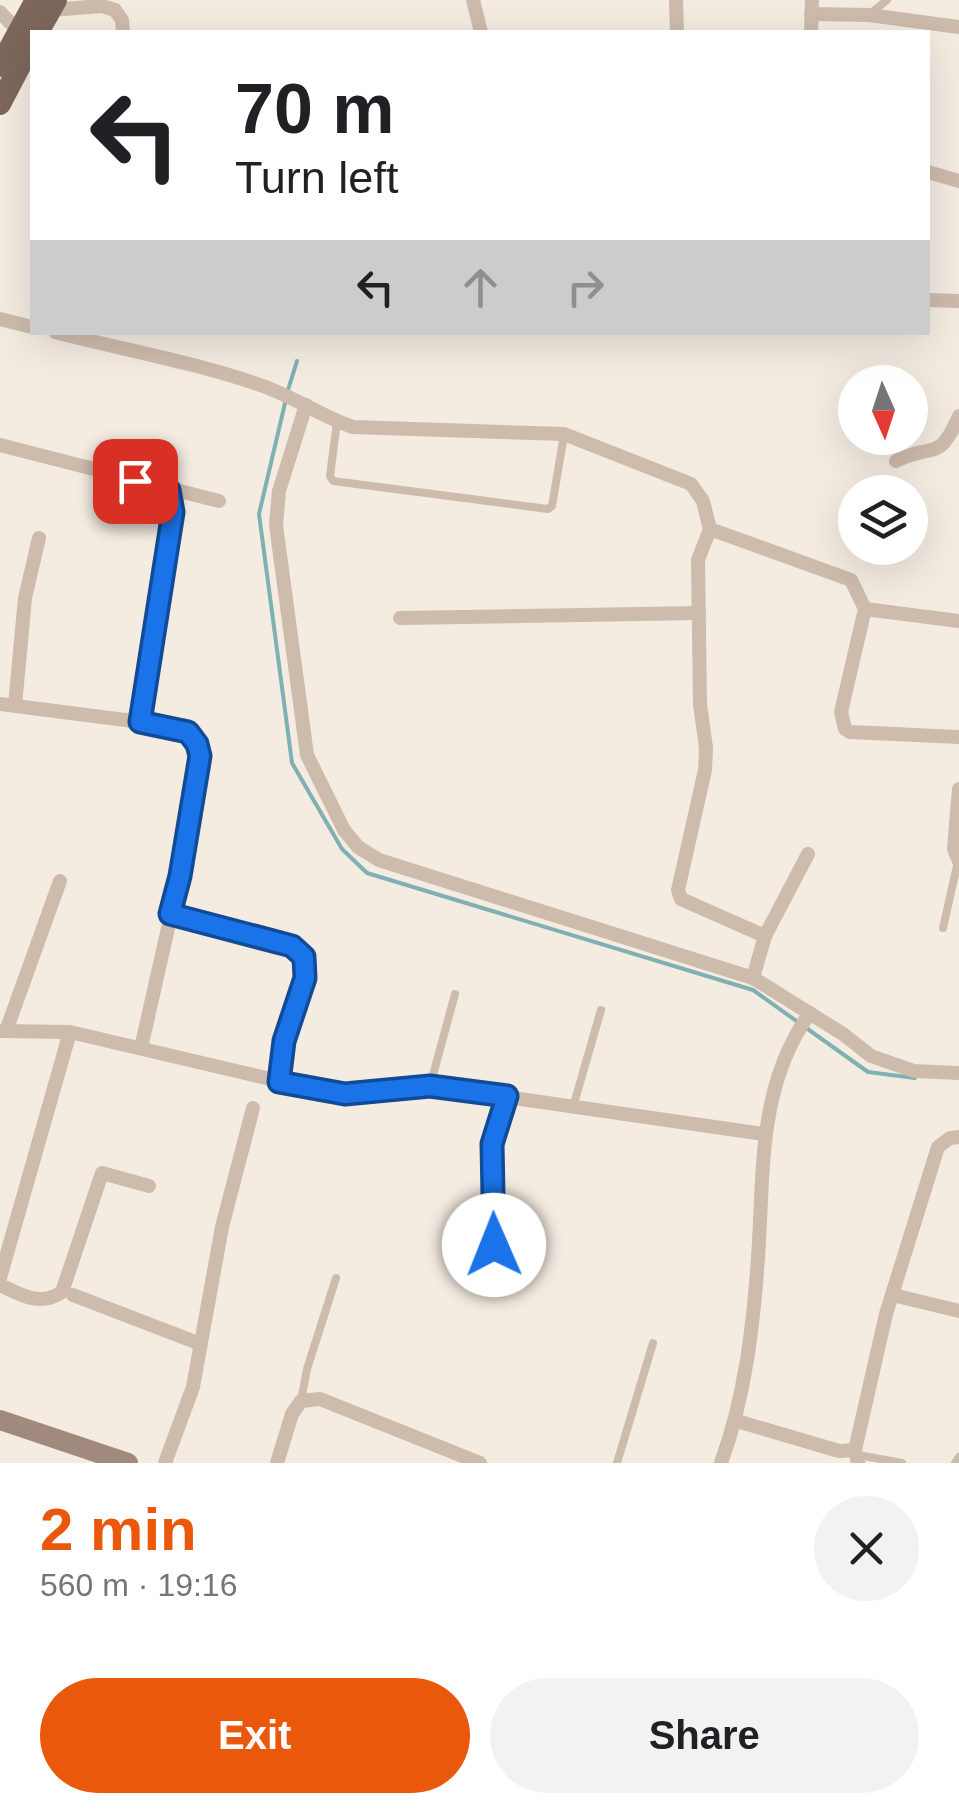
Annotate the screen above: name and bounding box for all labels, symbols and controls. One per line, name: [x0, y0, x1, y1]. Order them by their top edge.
icon: left: [70, 70, 200, 200]
text: 70 m: [235, 70, 395, 148]
text: Turn left: [235, 152, 398, 203]
icon: left: [348, 260, 403, 315]
icon: ahead: [453, 260, 508, 315]
icon: right: [558, 260, 613, 315]
north arrow: [838, 365, 928, 455]
map controls: [838, 365, 928, 565]
pin: [93, 439, 178, 524]
icon: arrive: [108, 454, 163, 509]
button: layers: [838, 475, 928, 565]
position arrow: [442, 1193, 546, 1297]
text: 2 min: [40, 1496, 197, 1563]
button: close: [814, 1496, 919, 1601]
text: 560 m · 19:16: [40, 1567, 237, 1603]
button: Exit: [40, 1678, 470, 1793]
button: Share: [490, 1678, 919, 1793]

